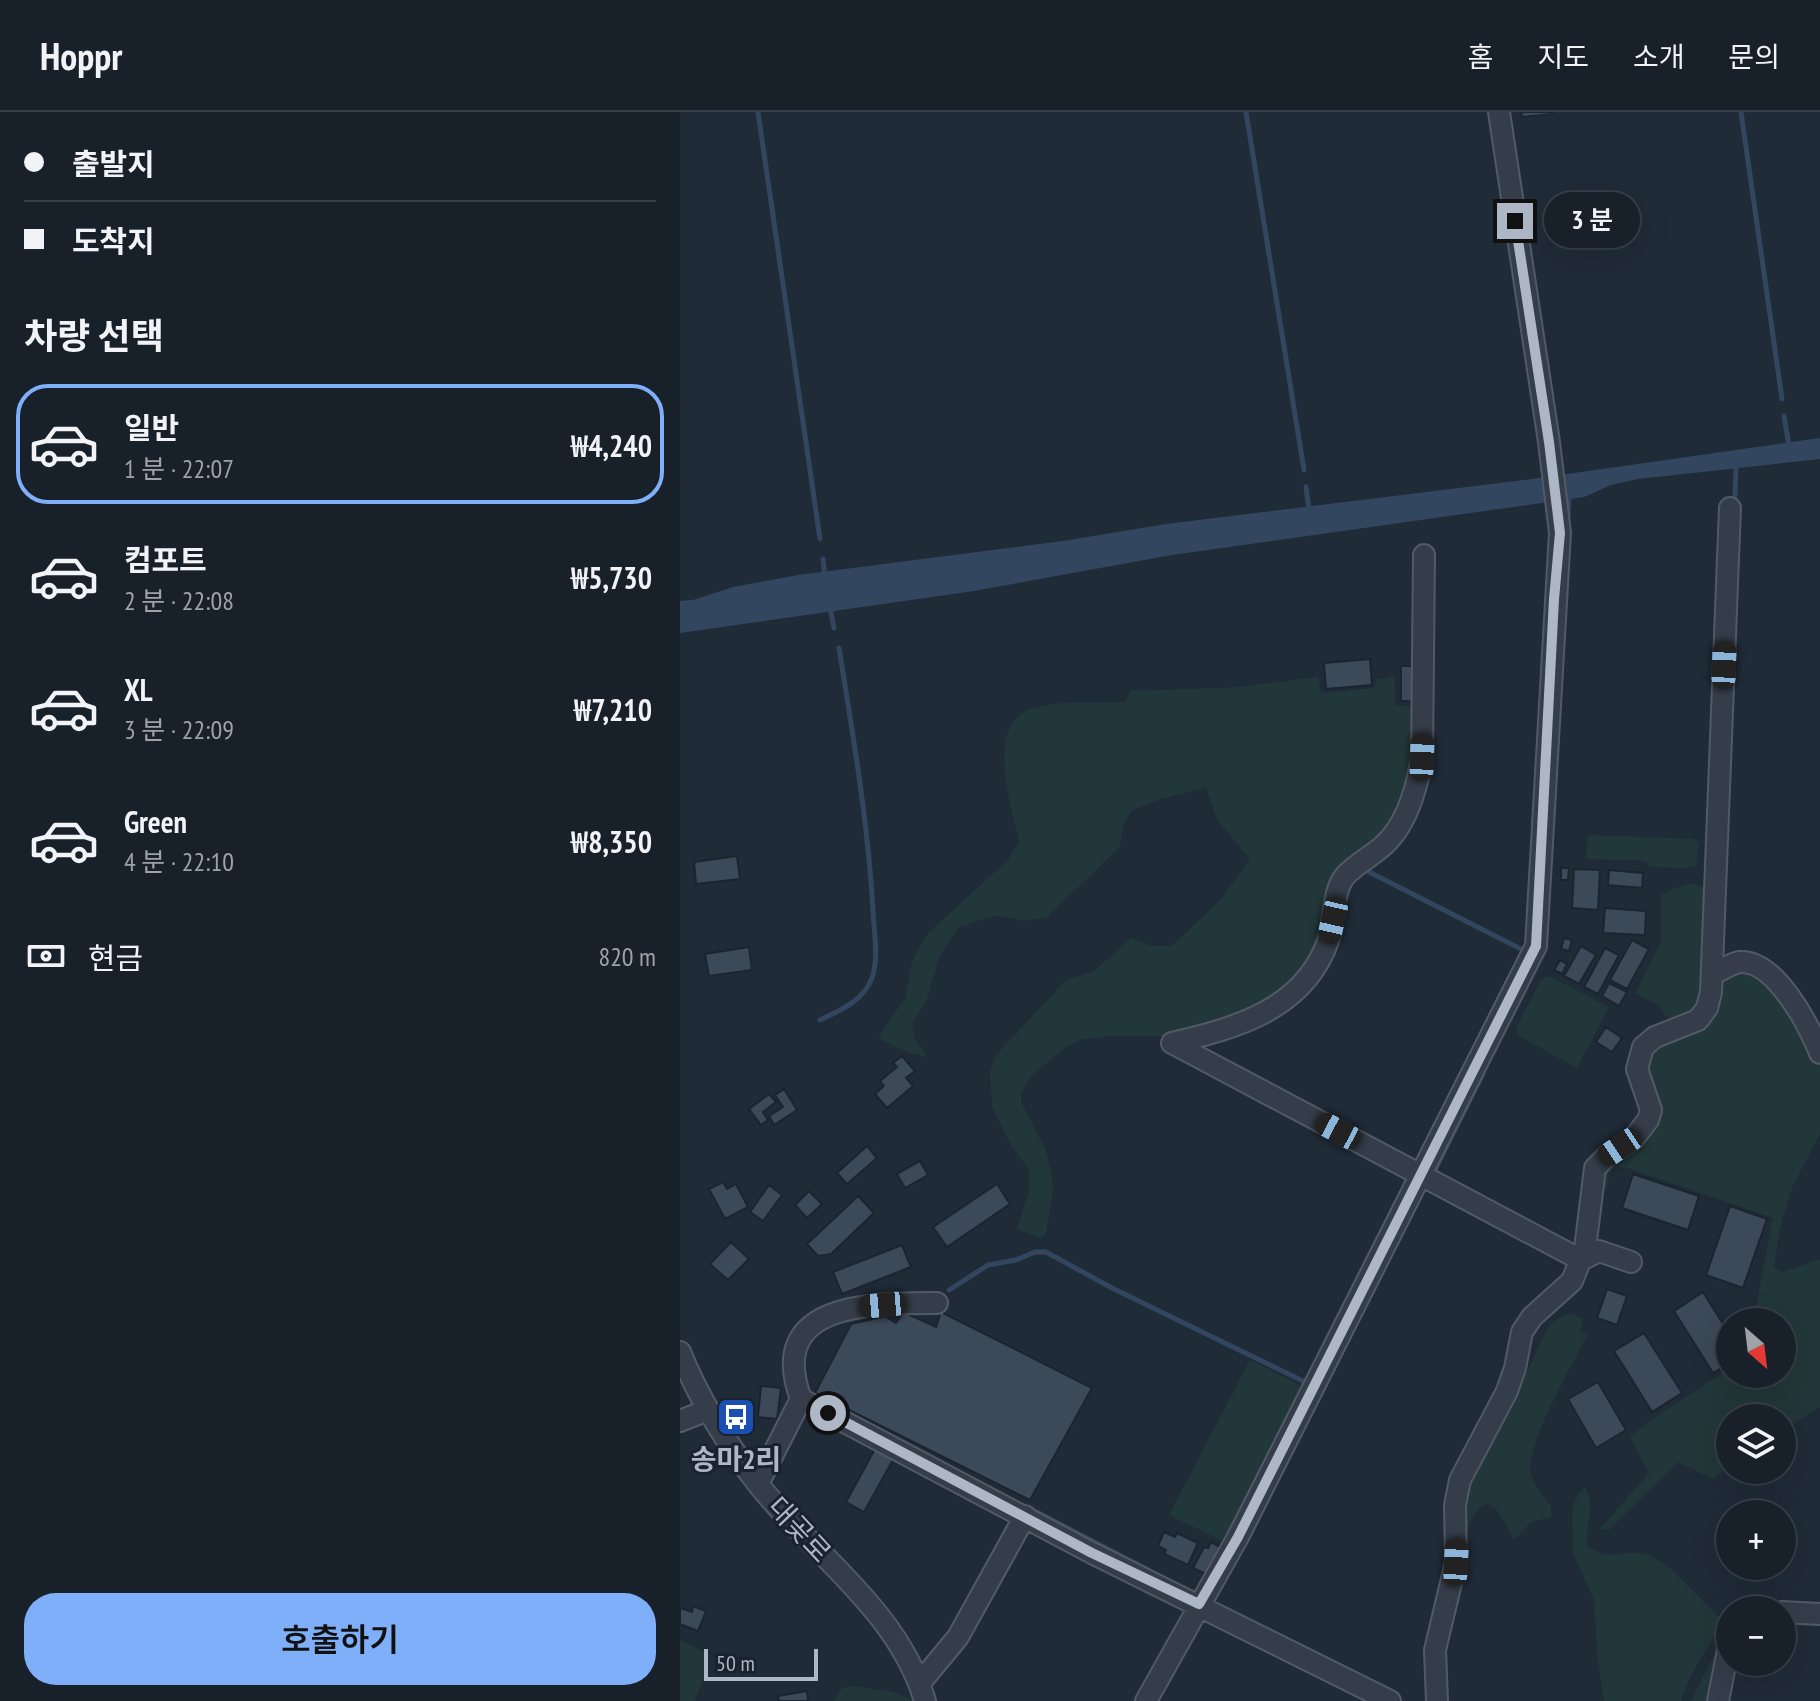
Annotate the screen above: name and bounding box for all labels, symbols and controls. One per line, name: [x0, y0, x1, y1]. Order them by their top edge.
text: Hoppr: [40, 31, 122, 80]
text: 홈: [1468, 38, 1493, 75]
text: 지도: [1537, 38, 1589, 75]
text: 소개: [1633, 38, 1684, 75]
text: 문의: [1728, 38, 1780, 75]
text: 출발지: [72, 144, 155, 183]
callout: 3 분: [1543, 193, 1639, 249]
route end: [1497, 203, 1533, 239]
text: 3 분: [1571, 203, 1613, 236]
text: 도착지: [72, 221, 155, 260]
text: 차량 선택: [24, 312, 164, 359]
icon: car: [28, 408, 100, 480]
text: 일반: [124, 408, 179, 447]
text: ₩4,240: [571, 426, 652, 465]
text: 1 분 · 22:07: [124, 452, 234, 485]
icon: car: [28, 540, 100, 612]
text: 컴포트: [124, 540, 207, 579]
text: ₩5,730: [571, 558, 652, 597]
text: 2 분 · 22:08: [124, 584, 234, 617]
car: [1711, 641, 1737, 689]
text: XL: [124, 670, 153, 709]
icon: car: [28, 672, 100, 744]
text: ₩7,210: [574, 690, 652, 729]
text: 3 분 · 22:09: [124, 713, 234, 746]
car: [1409, 733, 1435, 781]
text: Green: [124, 802, 187, 841]
icon: car: [28, 804, 100, 876]
text: ₩8,350: [571, 822, 652, 861]
text: 4 분 · 22:10: [124, 845, 234, 878]
car: [1316, 894, 1350, 946]
icon: cash: [24, 934, 68, 978]
text: 현금: [88, 938, 143, 977]
text: 820 m: [598, 940, 656, 973]
car: [1311, 1109, 1365, 1153]
car: [1593, 1124, 1647, 1170]
car: [858, 1291, 908, 1319]
north arrow: [1716, 1308, 1796, 1388]
map controls: [1716, 1308, 1796, 1676]
route start: [810, 1395, 846, 1431]
bus stop icon: 송마2리: [715, 1396, 757, 1438]
button: layers: [1716, 1404, 1796, 1484]
place label: 송마2리: [691, 1440, 781, 1477]
street label: 대곶로: [760, 1488, 840, 1570]
button: +: [1716, 1500, 1796, 1580]
car: [1443, 1537, 1469, 1587]
button: 호출하기: [24, 1593, 656, 1685]
button: −: [1716, 1596, 1796, 1676]
scale bar: [704, 1645, 818, 1681]
text: 50 m: [716, 1649, 755, 1677]

